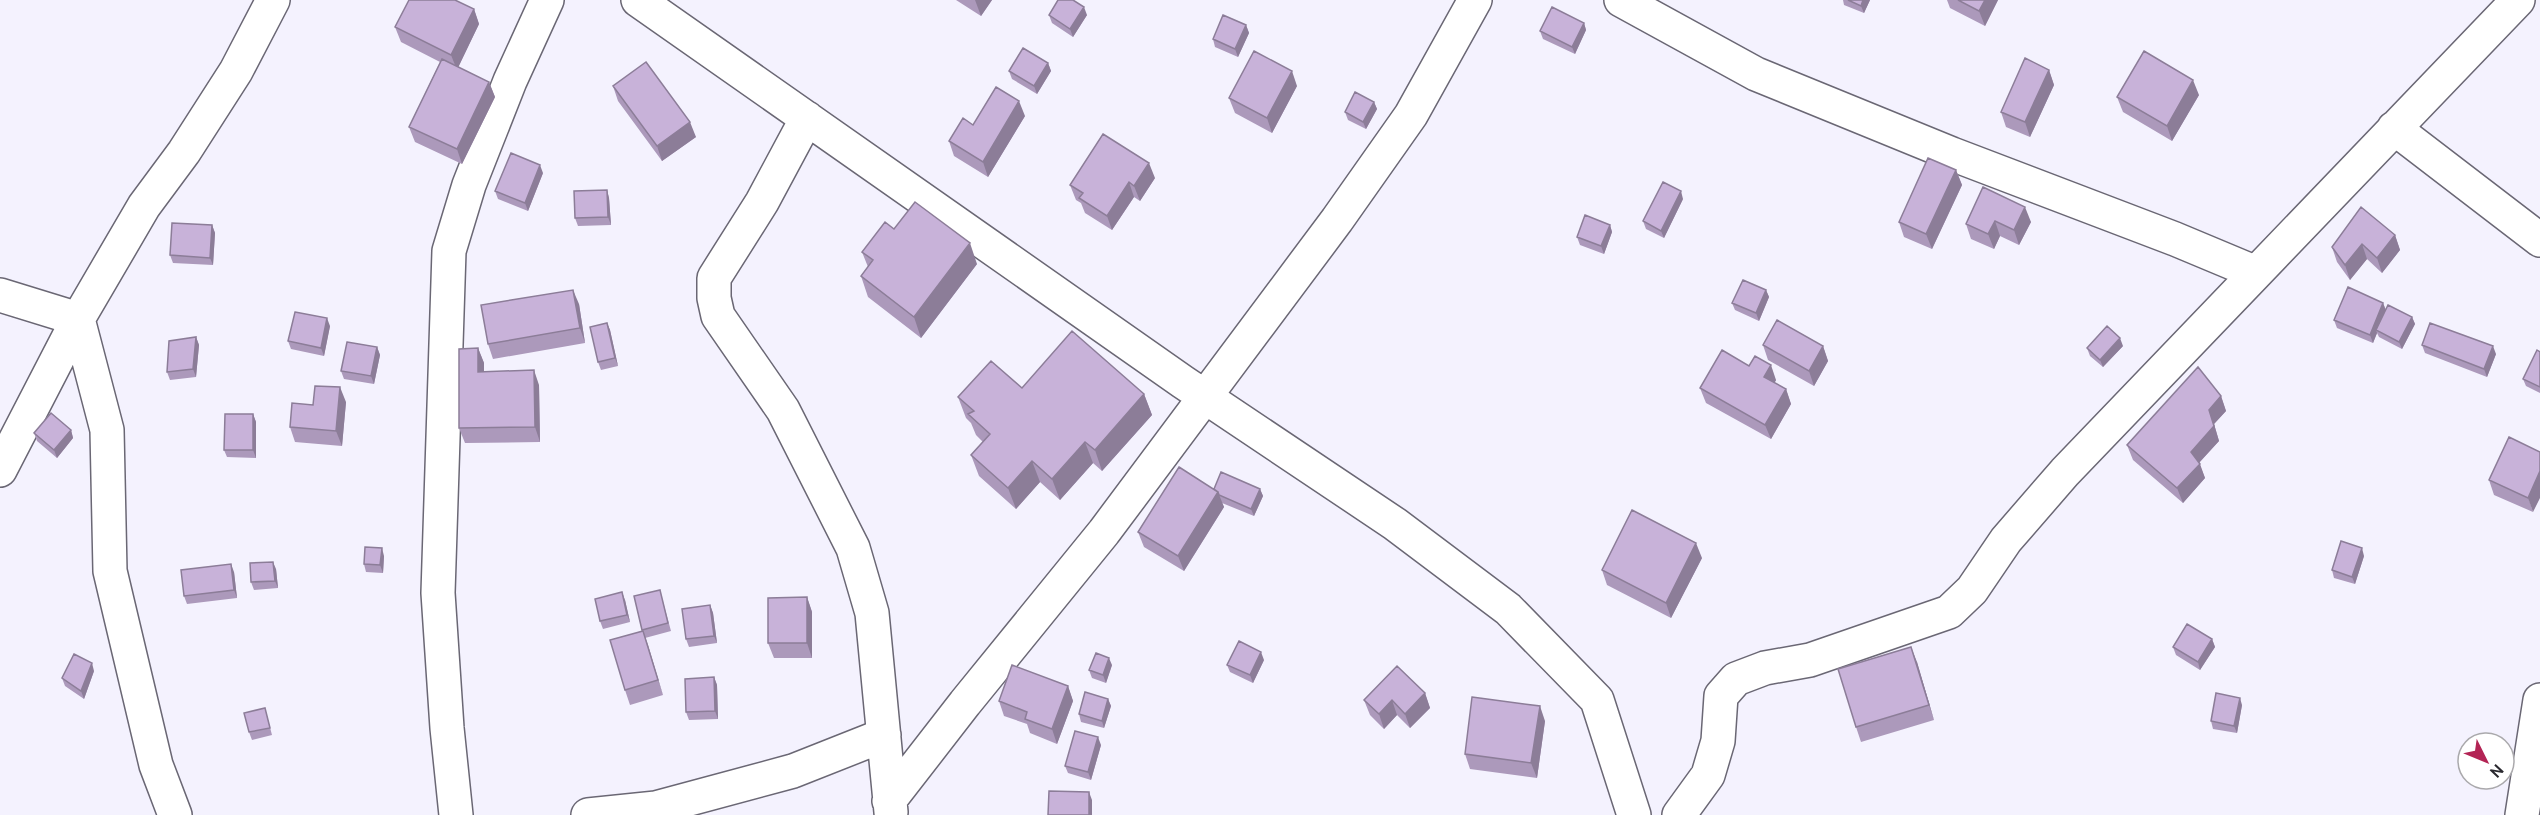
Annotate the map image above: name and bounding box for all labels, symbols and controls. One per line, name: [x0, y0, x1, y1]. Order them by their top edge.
north arrow: [2456, 731, 2516, 791]
text: N: [2486, 760, 2507, 782]

